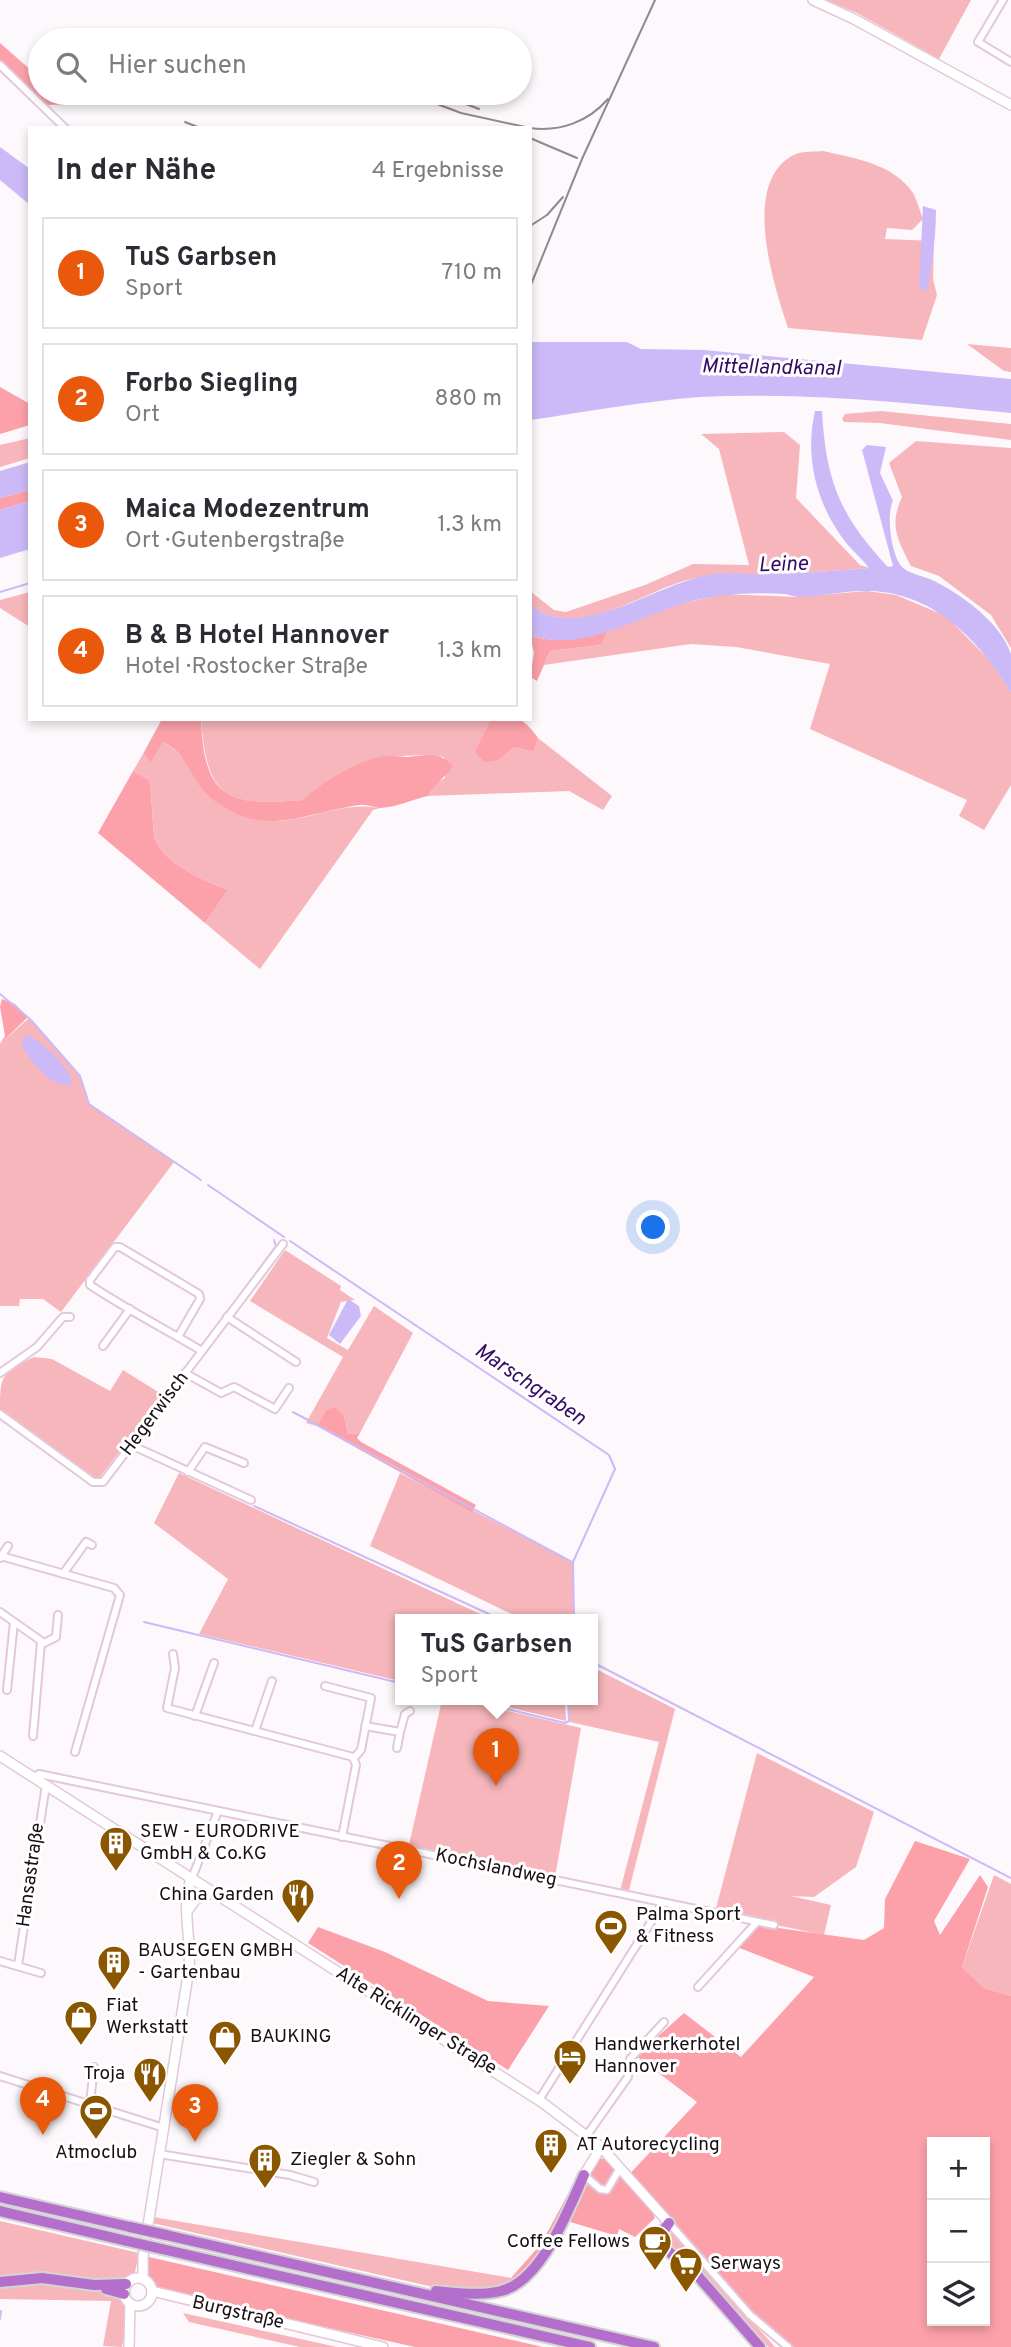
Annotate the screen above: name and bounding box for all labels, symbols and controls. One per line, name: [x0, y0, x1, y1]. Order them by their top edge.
search box: [28, 28, 532, 105]
icon: search: [52, 48, 90, 86]
text: Hier suchen: [108, 50, 247, 83]
text: In der Nähe: [56, 153, 216, 190]
text: 4 Ergebnisse: [372, 157, 504, 186]
text: TuS Garbsen: [125, 242, 277, 275]
text: 1: [76, 259, 86, 288]
text: 710 m: [441, 259, 502, 288]
text: Sport: [125, 275, 183, 304]
water label: Mittellandkanal: [701, 353, 843, 383]
text: Forbo Siegling: [125, 368, 298, 401]
text: 2: [74, 385, 88, 414]
text: 880 m: [434, 385, 502, 414]
text: Ort: [125, 401, 160, 430]
text: Maica Modezentrum: [125, 494, 370, 527]
text: 3: [74, 511, 88, 540]
text: 1.3 km: [437, 511, 502, 540]
text: Ort · Gutenbergstraße: [125, 527, 345, 556]
water label: Leine: [758, 551, 809, 579]
text: B & B Hotel Hannover: [125, 620, 389, 653]
text: 4: [74, 637, 88, 666]
text: 1.3 km: [437, 637, 502, 666]
text: Hotel · Rostocker Straße: [125, 653, 368, 682]
your location: [636, 1210, 670, 1244]
water label: Marschgraben: [469, 1338, 591, 1433]
street label: Hegerwisch: [115, 1367, 195, 1461]
popup: [395, 1614, 598, 1705]
text: TuS Garbsen: [420, 1629, 573, 1662]
text: Sport: [420, 1662, 478, 1691]
pin: 1: [473, 1728, 519, 1786]
place label: SEW - EURODRIVE GmbH & Co.KG: [140, 1820, 300, 1866]
street label: Hansastraße: [12, 1821, 50, 1929]
building icon: SEW - EURODRIVE GmbH & Co.KG: [97, 1824, 135, 1873]
pin: 2: [376, 1841, 422, 1899]
street label: Kochslandweg: [433, 1843, 559, 1893]
restaurant icon: China Garden: [279, 1876, 317, 1925]
place label: China Garden: [159, 1883, 274, 1907]
place label: Palma Sport & Fitness: [636, 1903, 741, 1949]
sports icon: Palma Sport & Fitness: [592, 1907, 630, 1956]
place label: BAUSEGEN GMBH - Gartenbau: [138, 1939, 294, 1985]
building icon: BAUSEGEN GMBH - Gartenbau: [95, 1943, 133, 1992]
street label: Alte Ricklinger Straße: [331, 1962, 501, 2080]
place label: Fiat Werkstatt: [106, 1994, 189, 2040]
shop icon: Fiat Werkstatt: [62, 1998, 100, 2047]
shop icon: BAUKING: [206, 2018, 244, 2067]
place label: BAUKING: [250, 2025, 331, 2049]
place label: Handwerkerhotel Hannover: [594, 2033, 741, 2079]
hotel icon: Handwerkerhotel Hannover: [551, 2037, 589, 2086]
restaurant icon: Troja: [131, 2055, 169, 2104]
place label: Troja: [83, 2062, 125, 2086]
pin: 4: [20, 2077, 66, 2135]
pin: 3: [172, 2084, 218, 2142]
sports icon: Atmoclub: [77, 2092, 115, 2141]
building icon: AT Autorecycling: [532, 2126, 570, 2175]
place label: AT Autorecycling: [576, 2133, 720, 2157]
map controls: [927, 2137, 990, 2326]
button: +: [927, 2137, 990, 2200]
place label: Atmoclub: [55, 2141, 137, 2165]
building icon: Ziegler & Sohn: [246, 2141, 284, 2190]
place label: Ziegler & Sohn: [290, 2148, 416, 2172]
button: −: [927, 2200, 990, 2263]
cafe icon: Coffee Fellows: [636, 2223, 674, 2272]
place label: Coffee Fellows: [507, 2230, 630, 2254]
supermarket icon: Serways: [667, 2245, 705, 2294]
place label: Serways: [710, 2252, 781, 2276]
button: layers: [927, 2263, 990, 2326]
street label: Burgstraße: [190, 2291, 286, 2335]

